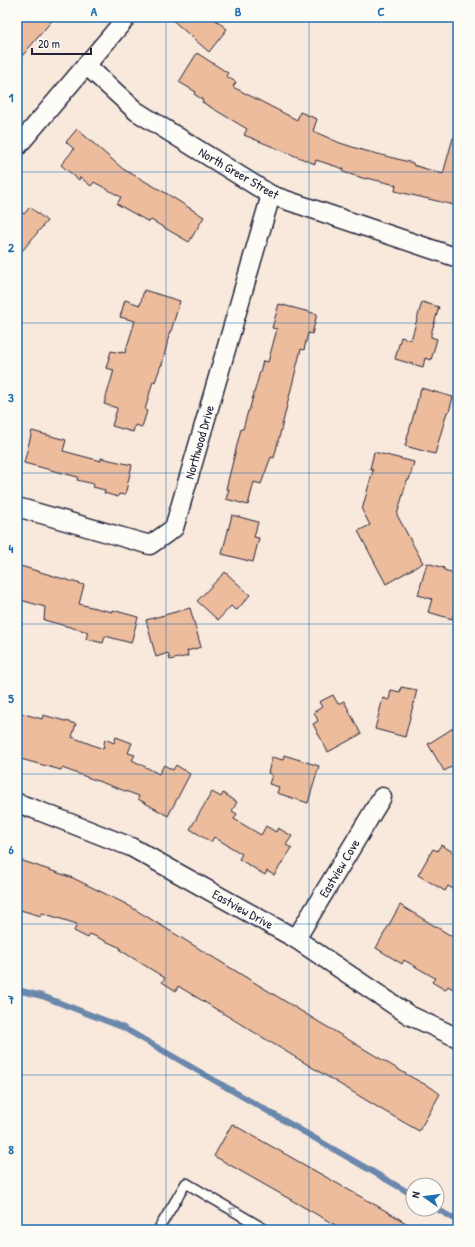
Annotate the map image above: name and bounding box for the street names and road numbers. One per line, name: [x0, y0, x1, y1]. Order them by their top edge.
street label: North Greer Street: [196, 143, 283, 204]
street label: Northwood Drive: [180, 403, 218, 481]
street label: Eastview Cove: [314, 835, 364, 901]
street label: Eastview Drive: [209, 885, 277, 933]

